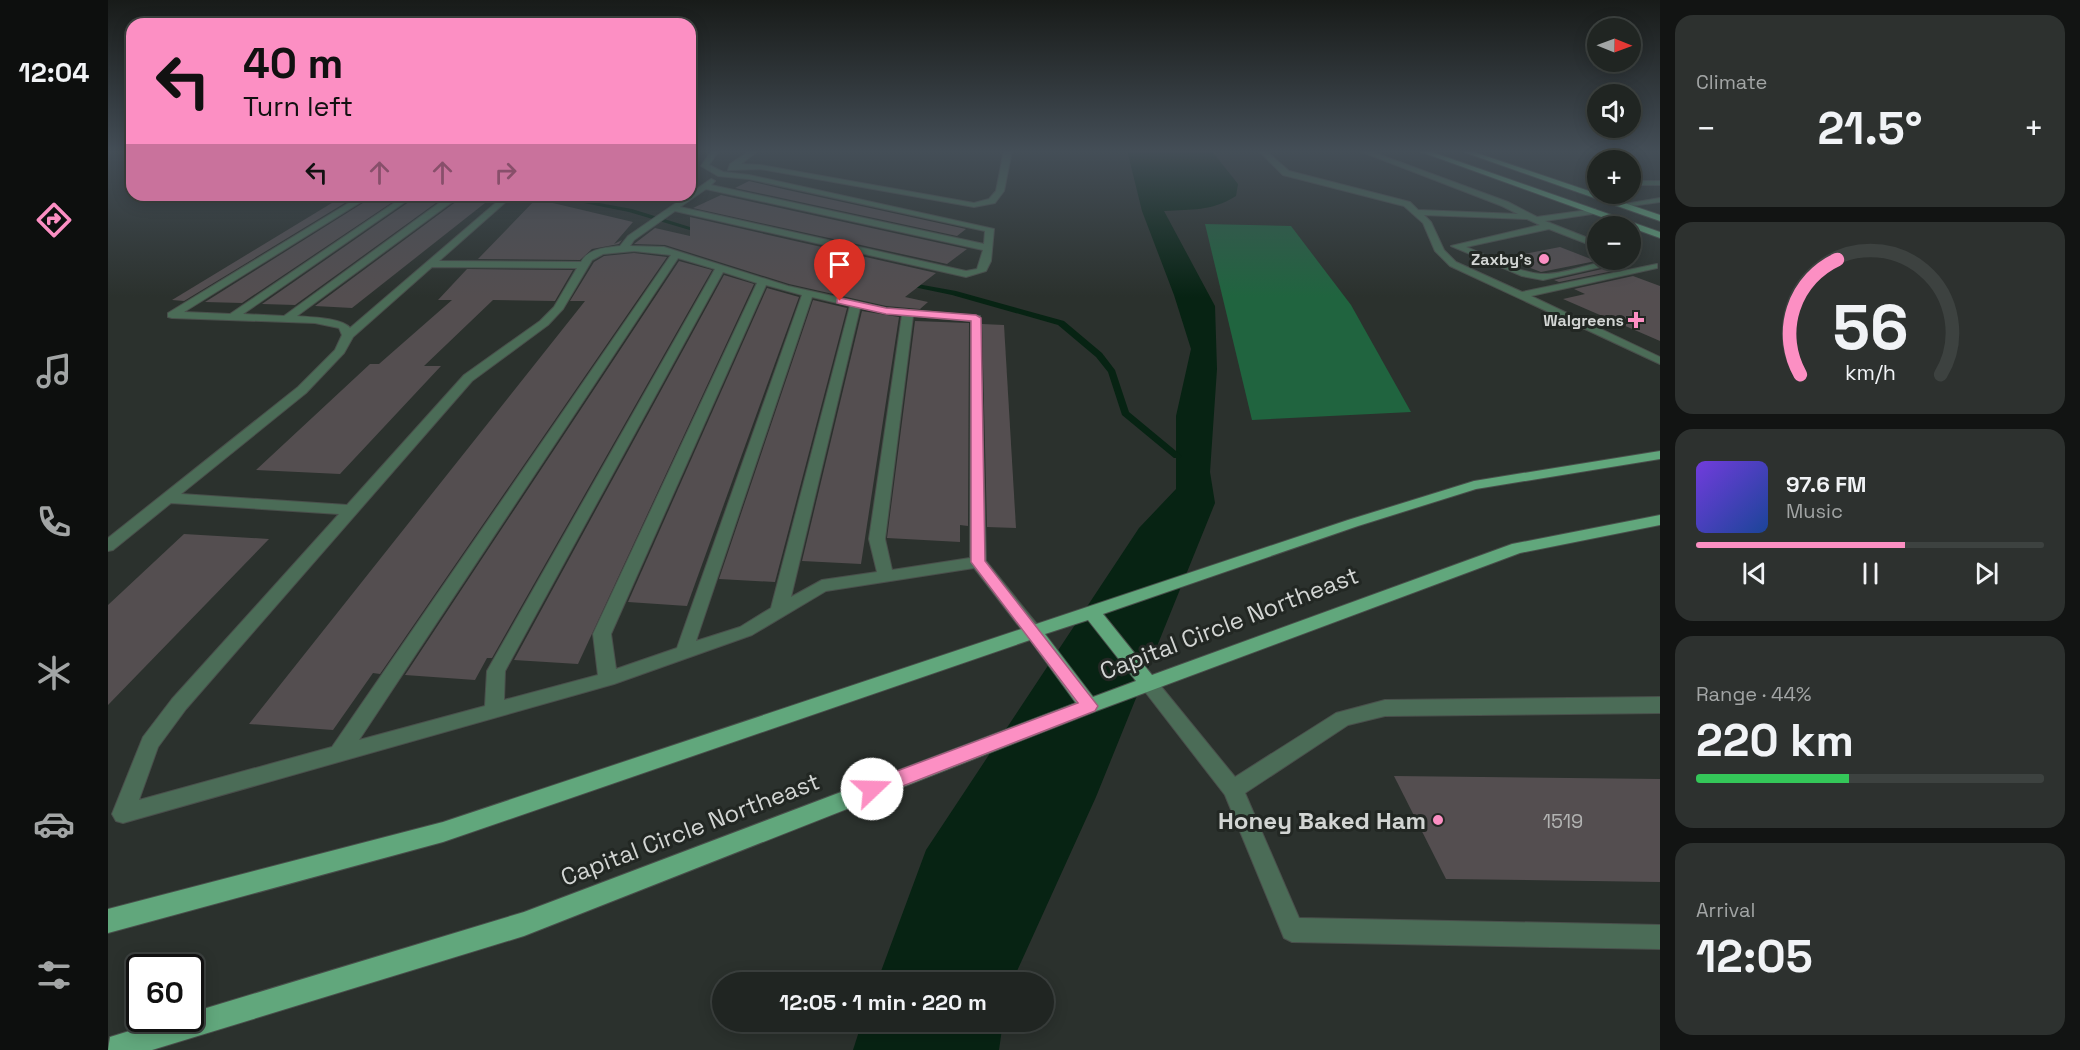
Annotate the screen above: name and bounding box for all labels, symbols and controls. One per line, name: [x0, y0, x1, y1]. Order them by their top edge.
north arrow: [1587, 18, 1641, 72]
map controls: [1587, 18, 1641, 270]
text: 40 m: [243, 37, 343, 90]
icon: left: [144, 42, 222, 120]
text: 12:04: [19, 55, 89, 90]
text: Climate: [1696, 69, 1767, 95]
button: sound: [1587, 84, 1641, 138]
text: Turn left: [243, 89, 353, 124]
text: 21.5°: [1817, 100, 1923, 157]
text: −: [1696, 108, 1716, 150]
text: +: [2024, 108, 2044, 150]
button: +: [1587, 150, 1641, 204]
icon: left: [300, 156, 333, 189]
icon: ahead: [363, 156, 396, 189]
icon: ahead: [426, 156, 459, 189]
icon: right: [489, 156, 522, 189]
icon: directions: [33, 199, 75, 241]
button: −: [1587, 216, 1641, 270]
pin: [814, 239, 865, 301]
icon: arrive: [823, 248, 856, 281]
place label: Zaxby's: [1471, 249, 1532, 270]
marker: Zaxby's: [1537, 252, 1551, 266]
text: 56: [1832, 288, 1908, 367]
place label: Walgreens: [1543, 310, 1624, 331]
marker: Walgreens: [1629, 313, 1643, 327]
icon: music: [33, 350, 75, 392]
text: km/h: [1844, 359, 1896, 386]
text: 97.6 FM: [1786, 470, 1867, 498]
text: Music: [1786, 498, 1843, 524]
icon: phone: [33, 501, 75, 543]
icon: previous: [1738, 557, 1771, 590]
icon: pause: [1854, 557, 1887, 590]
icon: next: [1970, 557, 2003, 590]
street label: Capital Circle Northeast: [1095, 559, 1363, 687]
icon: climate: [33, 652, 75, 694]
text: Range · 44%: [1696, 681, 1812, 707]
text: 220 km: [1696, 712, 1854, 769]
position arrow: [840, 757, 904, 821]
street label: Capital Circle Northeast: [556, 765, 824, 893]
icon: car: [33, 803, 75, 845]
place label: Honey Baked Ham: [1218, 805, 1426, 836]
house number: 1519: [1543, 808, 1583, 834]
marker: Honey Baked Ham: [1431, 813, 1445, 827]
text: Arrival: [1696, 897, 1755, 923]
text: 12:05: [1696, 928, 1813, 985]
icon: filters: [33, 954, 75, 996]
speed limit sign: 60: [126, 954, 204, 1032]
text: 12:05 · 1 min · 220 m: [779, 988, 987, 1016]

